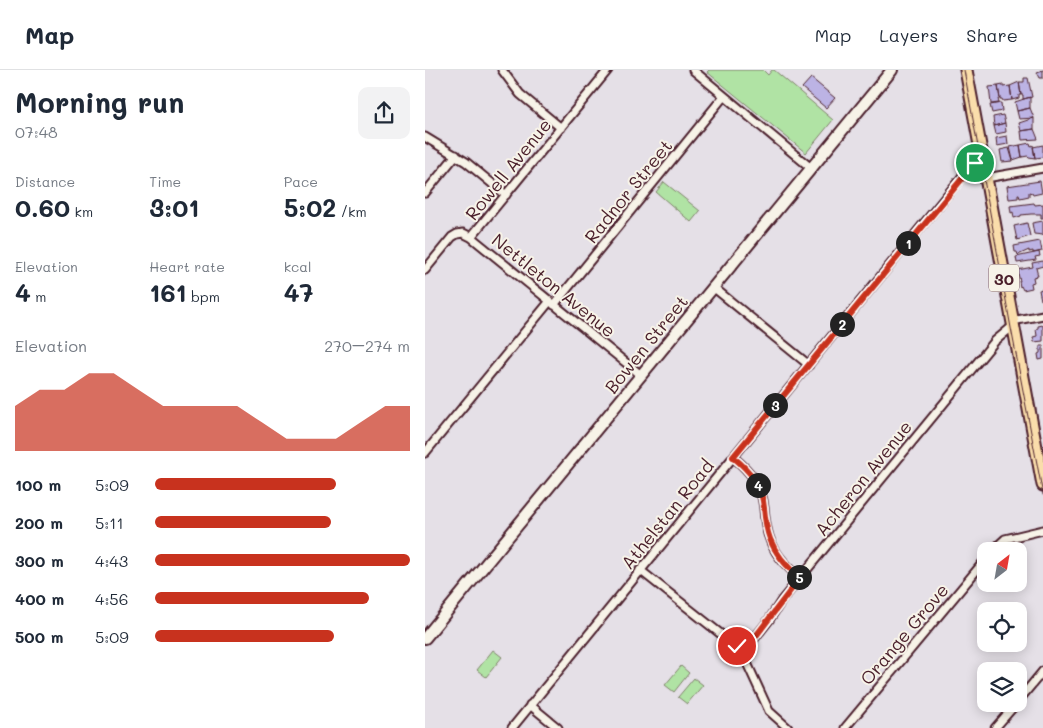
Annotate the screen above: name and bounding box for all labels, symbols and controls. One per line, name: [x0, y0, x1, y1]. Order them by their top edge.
text: Map: [25, 19, 74, 50]
text: Map: [815, 23, 851, 47]
text: Layers: [879, 23, 938, 47]
text: Share: [966, 23, 1018, 47]
text: Morning run: [15, 84, 184, 120]
button: share: [358, 87, 410, 139]
street label: Rowell Avenue: [460, 113, 556, 225]
text: 07:48: [15, 121, 58, 142]
street label: Radnor Street: [579, 134, 677, 248]
pin: [954, 142, 996, 184]
icon: arrive: [961, 149, 989, 177]
text: Distance: [15, 172, 75, 191]
text: Time: [149, 172, 181, 191]
text: Pace: [284, 172, 318, 191]
text: 0.60: [15, 191, 70, 223]
text: 3:01: [149, 191, 199, 223]
text: 5:02: [284, 191, 336, 223]
text: km: [70, 202, 93, 221]
text: /km: [336, 202, 367, 221]
street label: Nettleton Avenue: [487, 228, 621, 342]
pin: 1: [895, 230, 921, 256]
text: 1: [905, 234, 912, 253]
text: Elevation: [15, 257, 78, 276]
text: Heart rate: [149, 257, 225, 276]
text: kcal: [284, 257, 312, 276]
road number: 30: [989, 264, 1019, 292]
text: 4: [15, 276, 31, 308]
text: 161: [149, 276, 187, 308]
text: 47: [284, 276, 313, 308]
text: m: [31, 287, 47, 306]
text: bpm: [187, 287, 220, 306]
street label: Bowen Street: [599, 290, 693, 398]
pin: 2: [829, 312, 855, 336]
text: 2: [839, 315, 846, 334]
text: Elevation: [15, 335, 87, 356]
text: 270–274 m: [324, 335, 410, 356]
pin: 3: [763, 392, 787, 418]
text: 3: [771, 396, 780, 415]
street label: Acheron Avenue: [809, 415, 917, 541]
street label: Athelstan Road: [615, 454, 719, 574]
pin: 4: [745, 472, 771, 498]
text: 100 m: [15, 474, 61, 495]
text: 5:09: [95, 474, 129, 495]
text: 4: [754, 476, 763, 495]
text: 200 m: [15, 512, 63, 533]
text: 5:11: [95, 512, 124, 533]
north arrow: [977, 542, 1027, 592]
map controls: [977, 542, 1027, 712]
text: 300 m: [15, 550, 64, 571]
text: 4:43: [95, 550, 128, 571]
pin: 5: [787, 564, 811, 590]
text: 5: [795, 568, 804, 587]
street label: Orange Grove: [854, 578, 954, 690]
text: 400 m: [15, 588, 64, 609]
text: 4:56: [95, 588, 128, 609]
button: locate: [977, 602, 1027, 652]
pin: [716, 625, 758, 667]
text: 500 m: [15, 626, 63, 647]
text: 5:09: [95, 626, 129, 647]
icon: check: [723, 632, 751, 660]
button: layers: [977, 662, 1027, 712]

